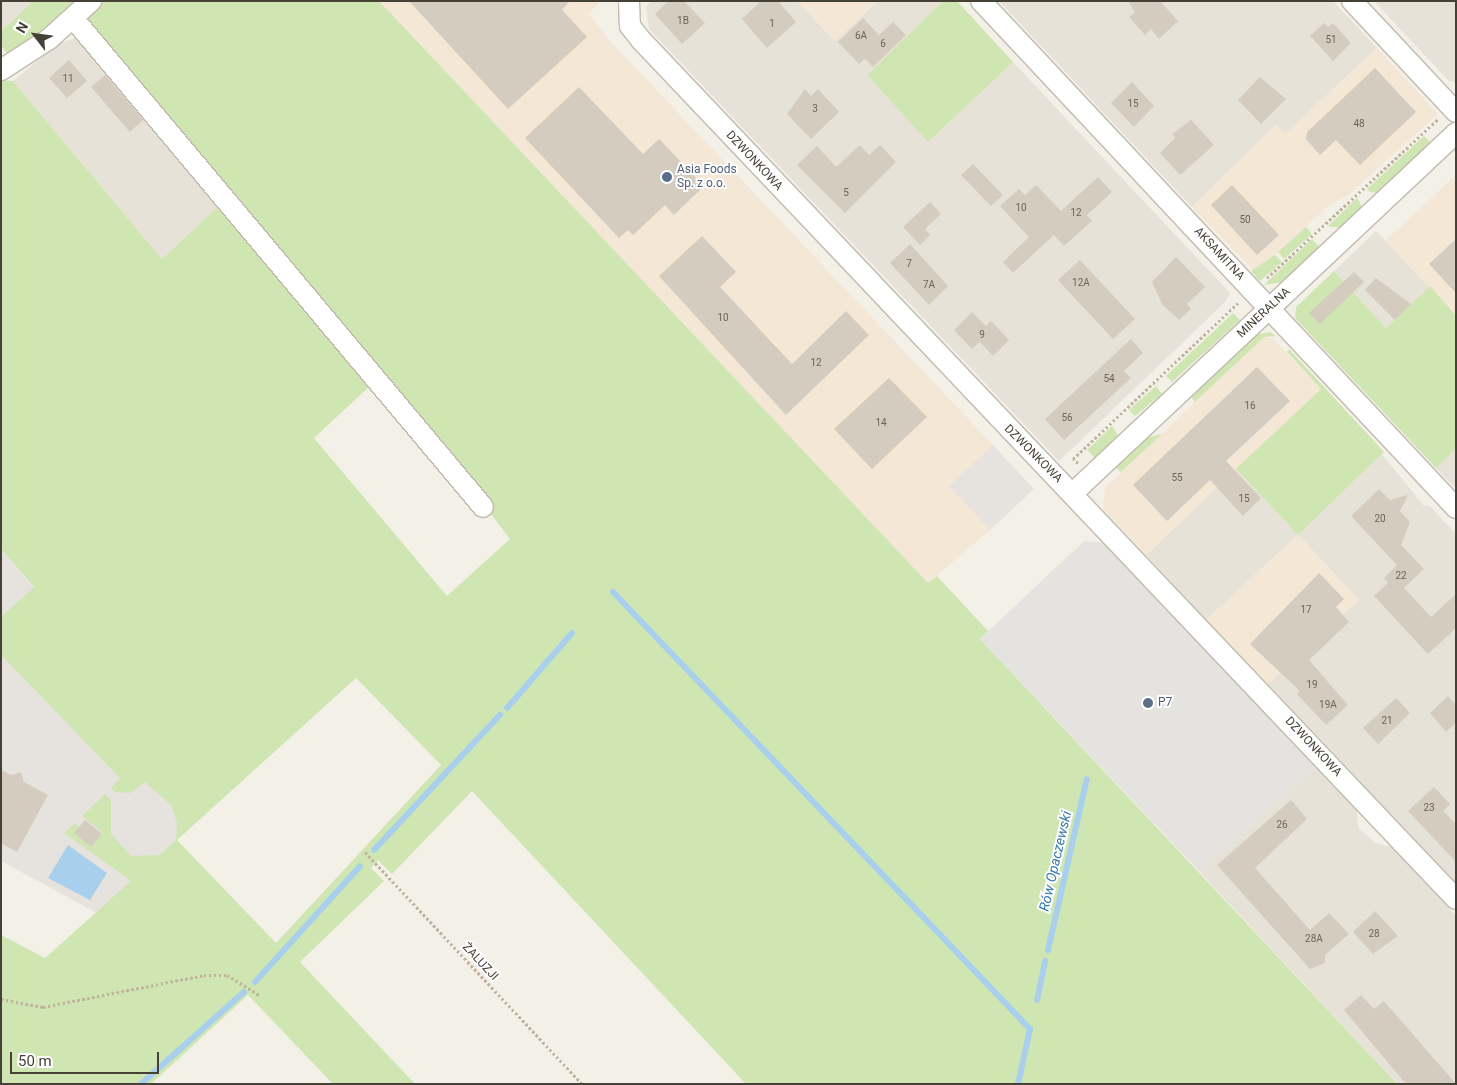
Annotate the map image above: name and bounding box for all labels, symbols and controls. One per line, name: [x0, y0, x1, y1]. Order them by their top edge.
north arrow: [10, 10, 60, 60]
house number: 1B: [677, 15, 689, 27]
house number: 1: [769, 18, 775, 30]
text: N: [13, 19, 31, 36]
house number: 6A: [855, 30, 867, 42]
house number: 51: [1325, 34, 1337, 46]
house number: 6: [880, 38, 886, 50]
house number: 11: [62, 73, 74, 85]
house number: 15: [1127, 98, 1139, 110]
house number: 3: [812, 103, 818, 115]
house number: 48: [1353, 118, 1365, 130]
street label: DZWONKOWA: [723, 128, 785, 194]
place label: Asia Foods Sp. z o.o.: [677, 163, 737, 191]
marker: Asia Foods Sp. z o.o.: [661, 171, 673, 183]
house number: 5: [843, 187, 849, 199]
house number: 10: [1015, 202, 1027, 214]
house number: 12: [1070, 207, 1082, 219]
house number: 50: [1239, 214, 1251, 226]
street label: AKSAMITNA: [1191, 224, 1247, 284]
house number: 7: [906, 258, 912, 270]
house number: 12A: [1072, 277, 1090, 289]
house number: 7A: [923, 279, 935, 291]
street label: MINERALNA: [1234, 285, 1294, 341]
house number: 10: [717, 312, 729, 324]
house number: 9: [979, 329, 985, 341]
house number: 12: [810, 357, 822, 369]
house number: 54: [1103, 373, 1115, 385]
house number: 16: [1244, 400, 1256, 412]
house number: 56: [1061, 412, 1073, 424]
house number: 14: [875, 417, 887, 429]
street label: DZWONKOWA: [1001, 422, 1065, 486]
house number: 55: [1171, 472, 1183, 484]
house number: 15: [1238, 493, 1250, 505]
house number: 20: [1374, 513, 1386, 525]
house number: 22: [1395, 570, 1407, 582]
house number: 17: [1300, 604, 1312, 616]
house number: 19: [1306, 679, 1318, 691]
place label: P7: [1158, 696, 1172, 710]
marker: P7: [1142, 697, 1154, 709]
house number: 19A: [1319, 699, 1337, 711]
street label: DZWONKOWA: [1282, 714, 1344, 780]
house number: 21: [1381, 715, 1393, 727]
house number: 23: [1423, 802, 1435, 814]
water label: Rów Opaczewski: [1035, 809, 1075, 913]
house number: 26: [1276, 819, 1288, 831]
house number: 28: [1368, 928, 1380, 940]
house number: 28A: [1305, 933, 1323, 945]
street label: ŻALUZJI: [459, 940, 501, 984]
scale bar: [12, 1042, 161, 1074]
text: 50 m: [18, 1052, 52, 1070]

